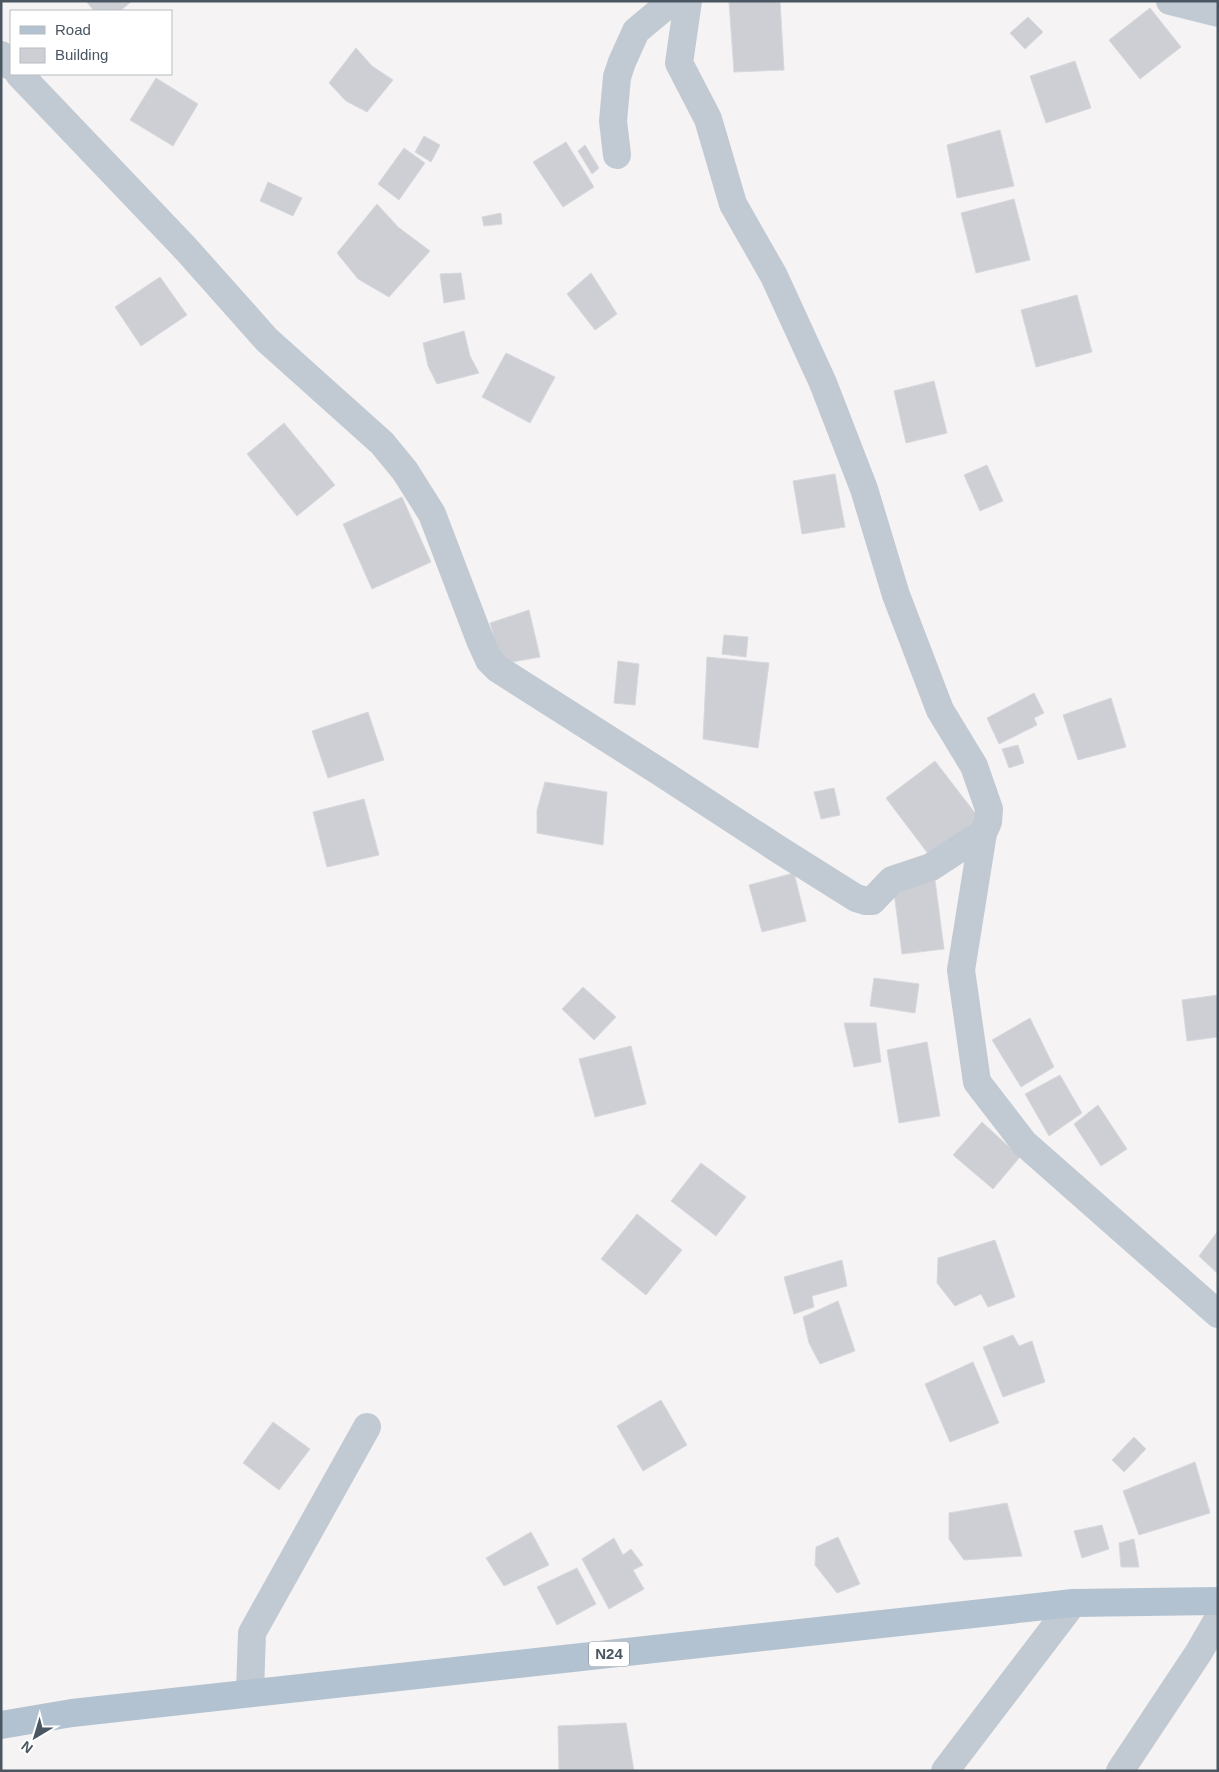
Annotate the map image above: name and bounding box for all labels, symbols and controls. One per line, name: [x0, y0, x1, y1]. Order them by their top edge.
legend: [10, 10, 172, 75]
text: Road: [55, 21, 91, 38]
text: Building: [55, 46, 108, 63]
road number: N24: [589, 1642, 629, 1666]
north arrow: [10, 1712, 60, 1762]
text: N: [18, 1738, 36, 1757]

